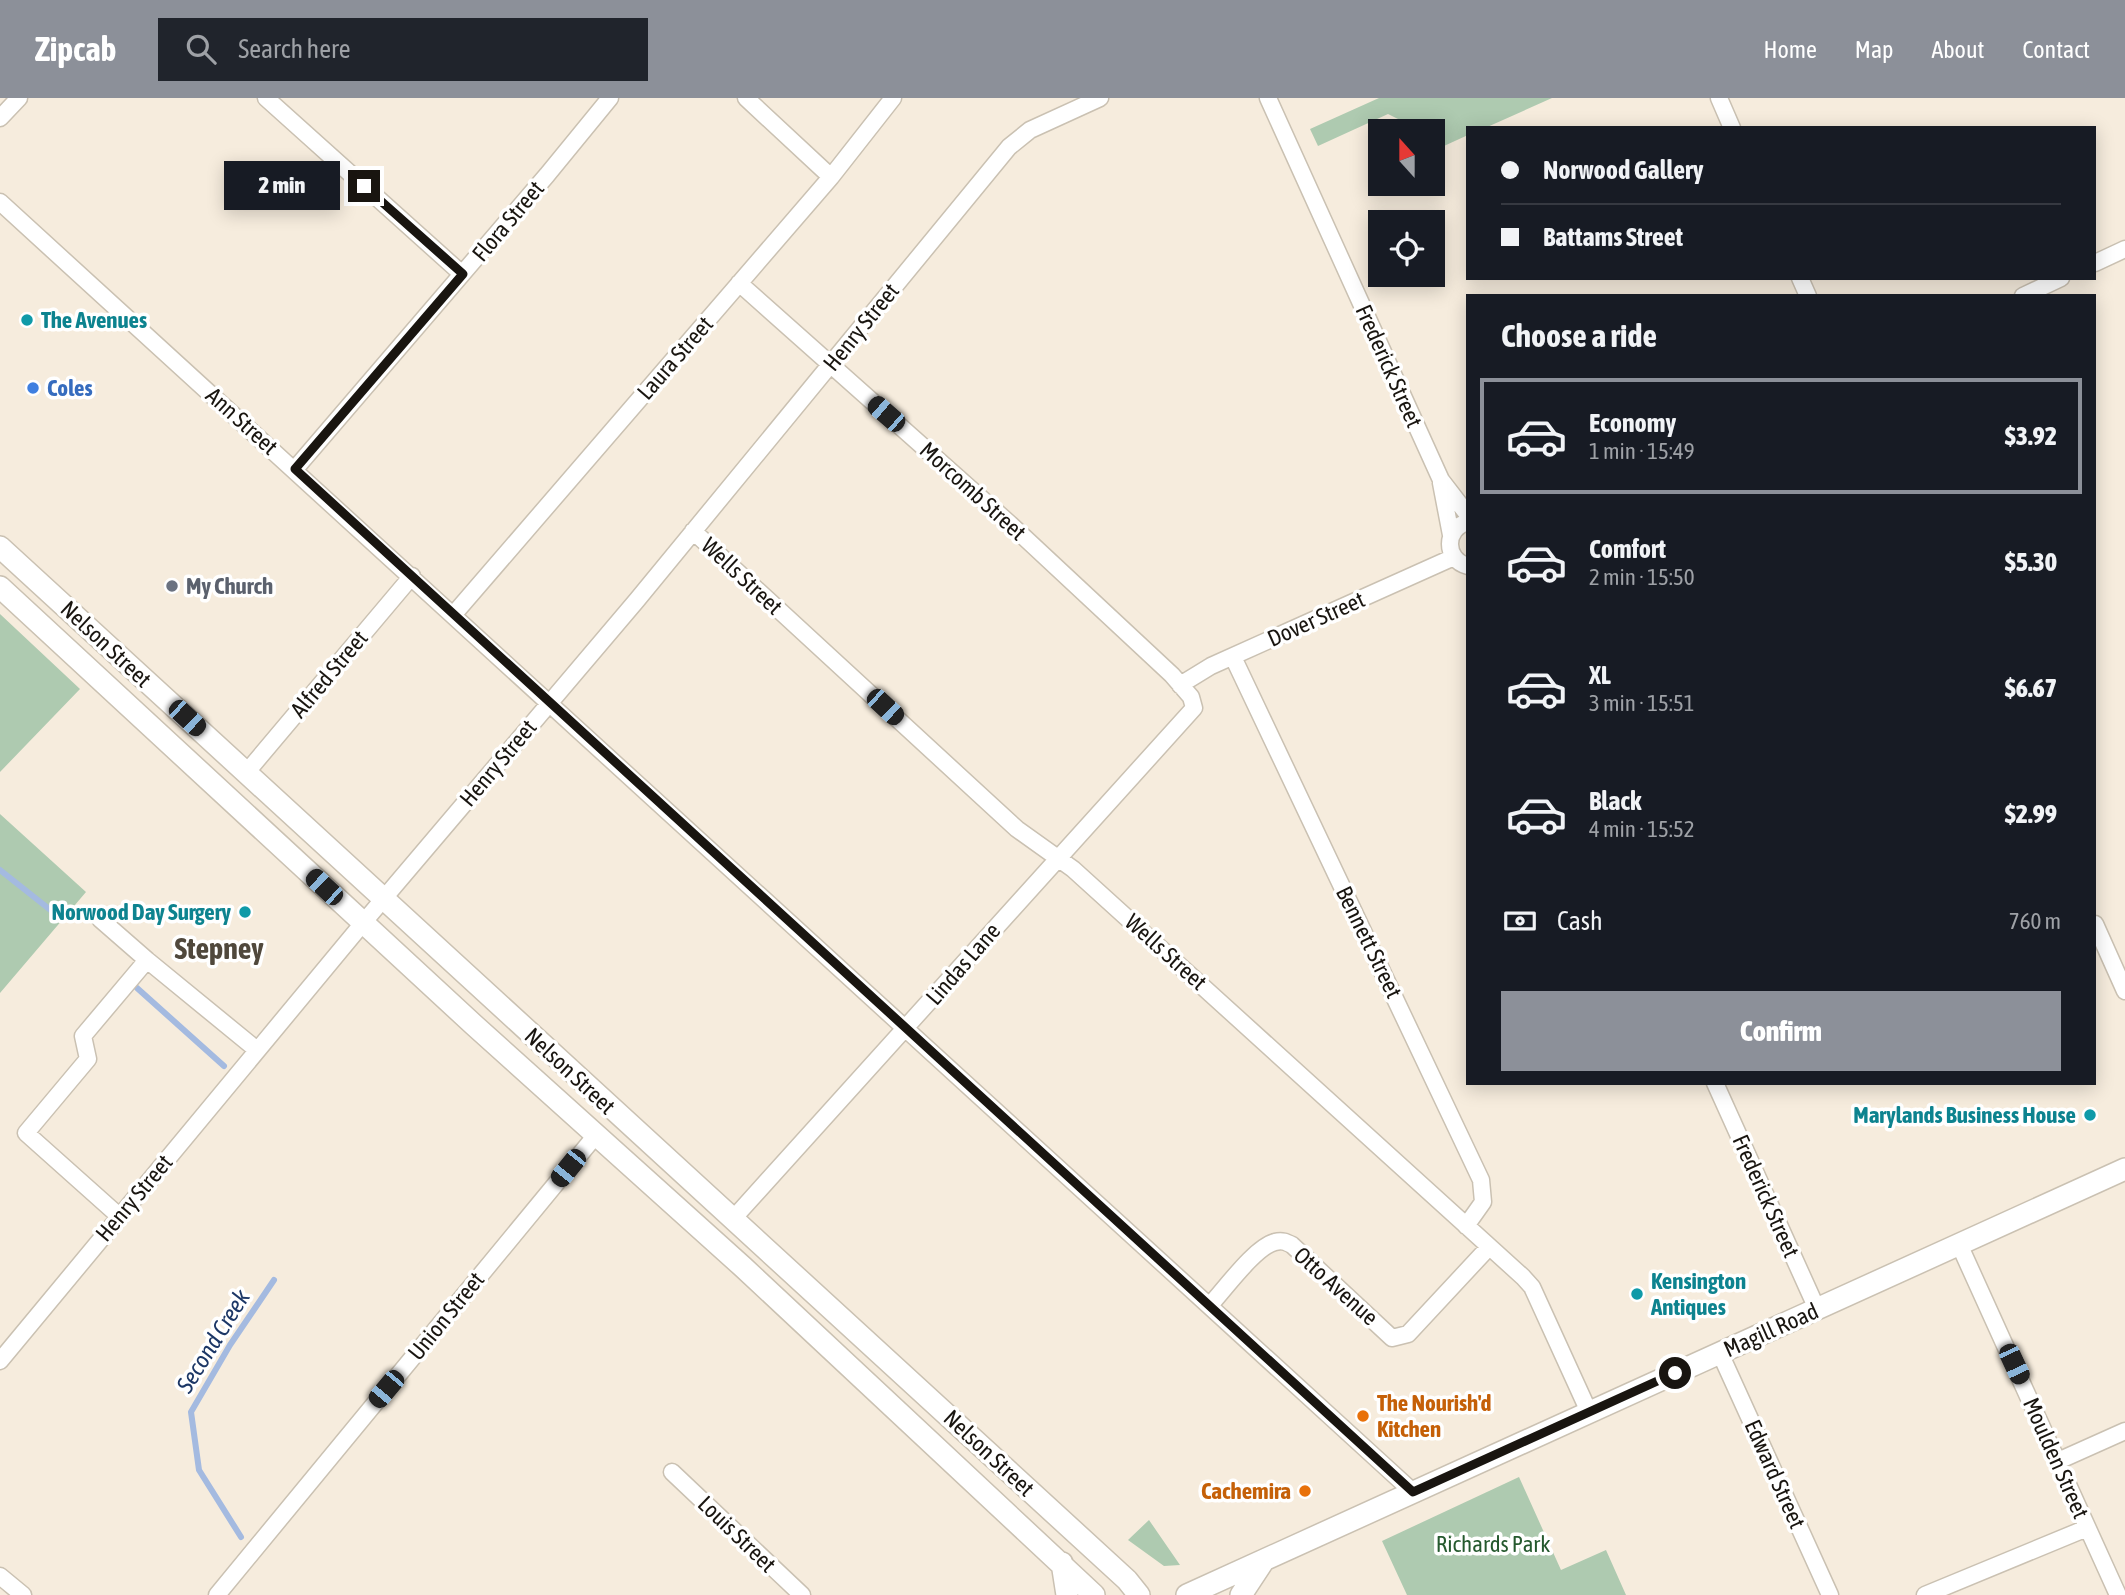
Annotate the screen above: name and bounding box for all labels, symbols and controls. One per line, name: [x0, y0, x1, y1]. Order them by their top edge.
search box: [158, 18, 648, 81]
text: Zipcab: [35, 30, 116, 68]
icon: search: [182, 30, 220, 68]
text: Search here: [238, 34, 350, 64]
text: Home: [1763, 36, 1817, 63]
text: Map: [1855, 36, 1893, 63]
text: About: [1931, 36, 1984, 63]
text: Contact: [2022, 36, 2090, 63]
north arrow: [1368, 119, 1446, 196]
map controls: [1368, 119, 1445, 287]
text: Norwood Gallery: [1543, 155, 1703, 185]
callout: 2 min: [224, 162, 340, 210]
route end: [348, 170, 380, 202]
text: 2 min: [259, 172, 305, 198]
street label: Flora Street: [467, 176, 549, 266]
button: locate: [1368, 210, 1445, 287]
text: Battams Street: [1543, 222, 1683, 252]
street label: Henry Street: [818, 278, 904, 376]
street label: Frederick Street: [1350, 301, 1428, 431]
place label: The Avenues: [41, 307, 147, 333]
street label: Laura Street: [632, 311, 718, 405]
marker: The Avenues: [19, 312, 35, 328]
text: Choose a ride: [1501, 317, 1657, 354]
place label: Coles: [47, 375, 93, 401]
marker: Coles: [25, 380, 41, 396]
street label: Ann Street: [201, 382, 283, 460]
car: [864, 392, 909, 436]
icon: car: [1505, 405, 1568, 468]
text: Economy: [1589, 408, 1676, 438]
text: $3.92: [2005, 421, 2057, 451]
street label: Morcomb Street: [915, 437, 1031, 545]
text: 1 min · 15:49: [1589, 438, 1695, 464]
icon: car: [1505, 531, 1568, 594]
street label: Wells Street: [696, 532, 788, 620]
text: Comfort: [1589, 534, 1666, 564]
text: $5.30: [2005, 547, 2057, 577]
text: 2 min · 15:50: [1589, 564, 1695, 590]
place label: My Church: [186, 573, 273, 599]
marker: My Church: [164, 578, 180, 594]
street label: Dover Street: [1263, 586, 1369, 652]
street label: Nelson Street: [56, 596, 156, 692]
street label: Alfred Street: [285, 625, 373, 723]
icon: car: [1505, 657, 1568, 720]
text: XL: [1589, 660, 1611, 690]
text: $6.67: [2005, 673, 2057, 703]
car: [863, 685, 908, 729]
text: 3 min · 15:51: [1589, 690, 1695, 716]
car: [165, 696, 210, 740]
street label: Henry Street: [454, 714, 542, 812]
icon: car: [1505, 783, 1568, 846]
text: Black: [1589, 786, 1641, 816]
text: $2.99: [2005, 799, 2057, 829]
text: 4 min · 15:52: [1589, 816, 1695, 842]
car: [302, 865, 347, 909]
street label: Bennett Street: [1331, 882, 1407, 1002]
place label: Norwood Day Surgery: [51, 899, 232, 925]
icon: cash: [1501, 902, 1539, 940]
marker: Norwood Day Surgery: [237, 904, 253, 920]
text: Cash: [1557, 906, 1603, 936]
text: 760 m: [2009, 908, 2061, 934]
street label: Wells Street: [1120, 909, 1212, 995]
street label: Lindas Lane: [921, 918, 1005, 1010]
district label: Stepney: [174, 931, 264, 965]
button: Confirm: [1501, 991, 2061, 1071]
street label: Nelson Street: [520, 1023, 620, 1119]
place label: Marylands Business House: [1853, 1102, 2076, 1128]
marker: Marylands Business House: [2082, 1107, 2098, 1123]
street label: Frederick Street: [1727, 1131, 1805, 1261]
car: [547, 1145, 590, 1191]
street label: Henry Street: [90, 1149, 178, 1247]
street label: Otto Avenue: [1289, 1242, 1383, 1330]
street label: Union Street: [403, 1267, 489, 1365]
place label: Kensington Antiques: [1650, 1268, 1746, 1320]
water label: Second Creek: [170, 1284, 255, 1398]
marker: Kensington Antiques: [1629, 1286, 1645, 1302]
street label: Magill Road: [1720, 1298, 1822, 1362]
car: [1996, 1341, 2033, 1387]
route start: [1659, 1357, 1691, 1389]
car: [365, 1366, 408, 1412]
place label: The Nourish'd Kitchen: [1377, 1390, 1492, 1442]
street label: Moulden Street: [2018, 1394, 2094, 1522]
street label: Nelson Street: [939, 1405, 1039, 1501]
marker: The Nourish'd Kitchen: [1355, 1408, 1371, 1424]
street label: Edward Street: [1739, 1416, 1811, 1532]
place label: Cachemira: [1201, 1478, 1291, 1504]
marker: Cachemira: [1297, 1483, 1313, 1499]
street label: Louis Street: [693, 1491, 781, 1577]
park label: Richards Park: [1436, 1531, 1550, 1557]

